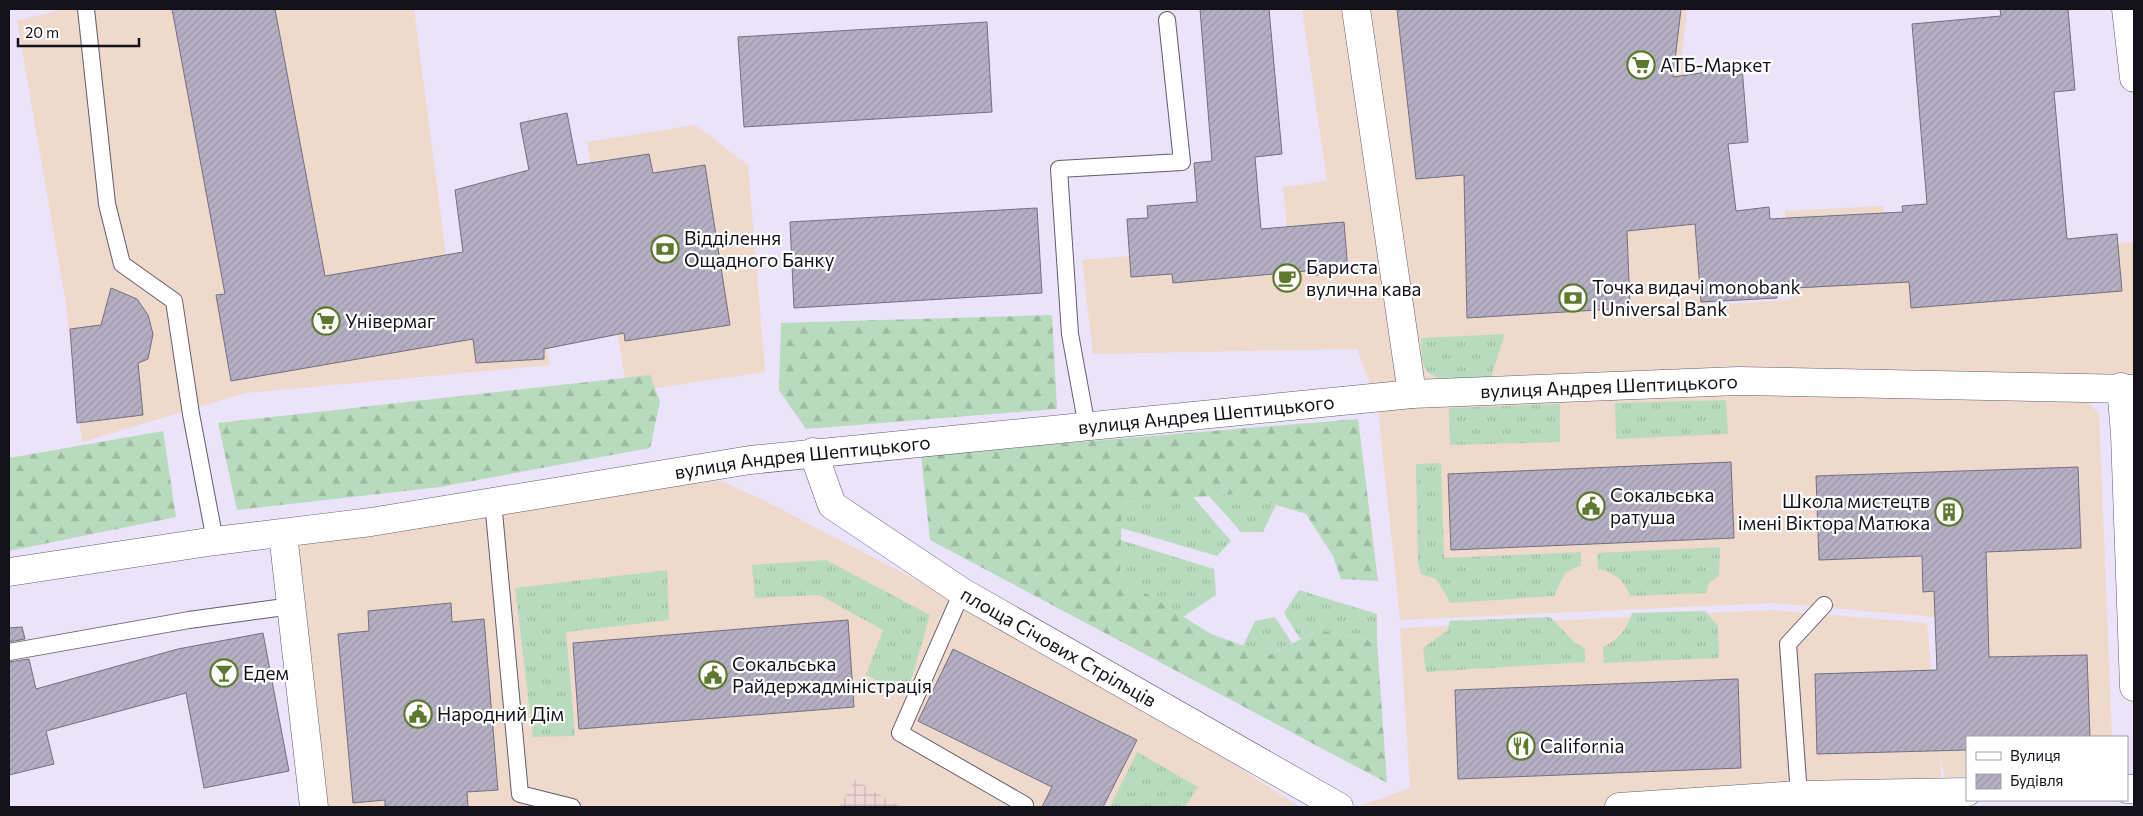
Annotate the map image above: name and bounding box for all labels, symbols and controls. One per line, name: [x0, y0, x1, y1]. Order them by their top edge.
scale bar: [18, 15, 139, 47]
text: 20 m: [25, 23, 59, 41]
supermarket icon: АТБ-Маркет: [1626, 50, 1656, 80]
place label: АТБ-Маркет: [1660, 53, 1771, 76]
place label: Відділення Ощадного Банку: [684, 226, 835, 271]
bank icon: Відділення Ощадного Банку: [650, 234, 680, 264]
place label: Бариста вулична кава: [1306, 255, 1421, 300]
cafe icon: Бариста вулична кава: [1272, 263, 1302, 293]
place label: Точка видачі monobank | Universal Bank: [1592, 275, 1801, 320]
bank icon: Точка видачі monobank | Universal Bank: [1558, 283, 1588, 313]
supermarket icon: Універмаг: [311, 306, 341, 336]
place label: Універмаг: [345, 309, 435, 332]
street label: вулиця Андрея Шептицького: [1480, 369, 1738, 402]
street label: вулиця Андрея Шептицького: [1077, 390, 1336, 438]
street label: вулиця Андрея Шептицького: [673, 430, 932, 483]
place label: Сокальська ратуша: [1610, 483, 1714, 528]
place label: Школа мистецтв імені Віктора Матюка: [1738, 489, 1930, 534]
public building icon: Сокальська ратуша: [1576, 491, 1606, 521]
building icon: Школа мистецтв імені Віктора Матюка: [1934, 497, 1964, 527]
street label: площа Січових Стрільців: [957, 582, 1161, 712]
place label: Сокальська Райдержадміністрація: [732, 652, 932, 697]
bar icon: Едем: [209, 658, 239, 688]
public building icon: Сокальська Райдержадміністрація: [698, 660, 728, 690]
place label: Едем: [243, 661, 289, 684]
public building icon: Народний Дім: [403, 699, 433, 729]
place label: Народний Дім: [437, 702, 564, 725]
restaurant icon: California: [1506, 731, 1536, 761]
place label: California: [1540, 734, 1624, 757]
legend: [1966, 736, 2128, 801]
text: Вулиця: [2010, 746, 2061, 764]
text: Будівля: [2010, 771, 2063, 789]

